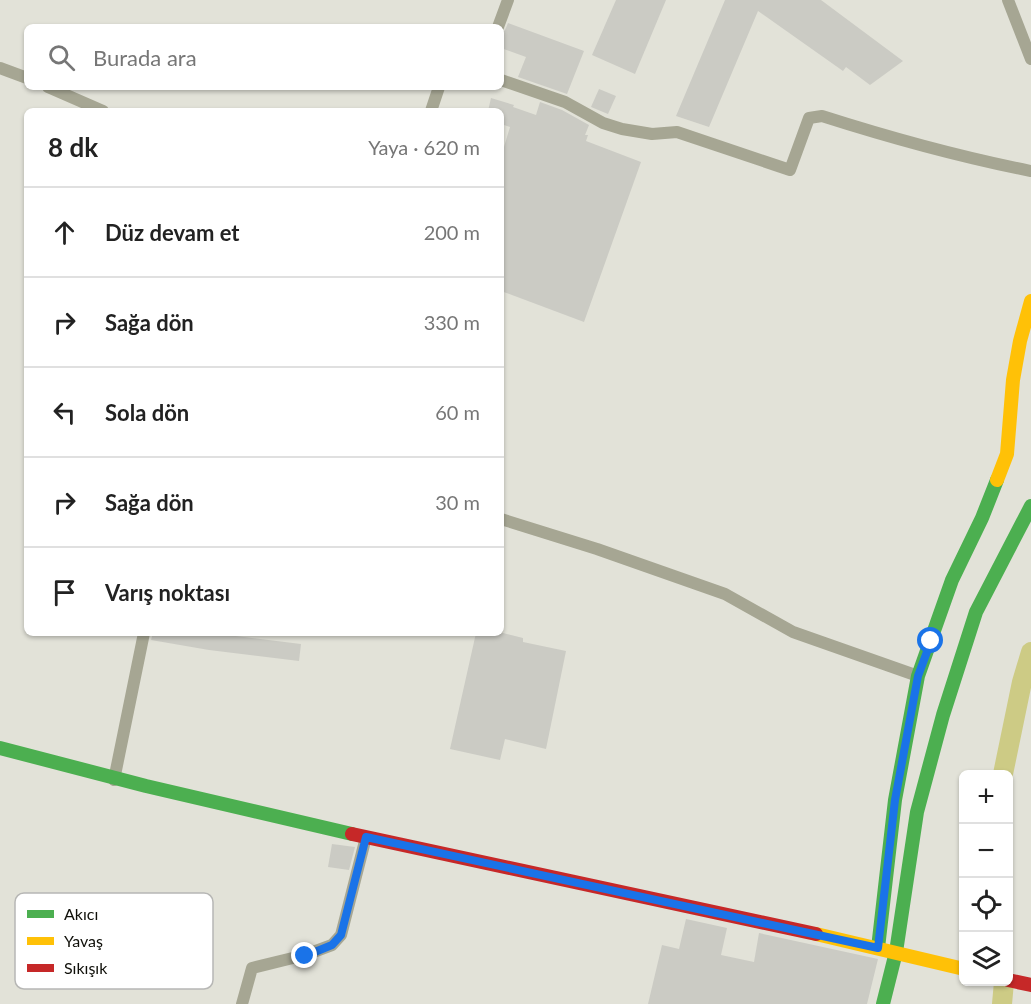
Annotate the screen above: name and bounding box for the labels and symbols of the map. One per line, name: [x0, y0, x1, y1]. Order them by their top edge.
route start: [917, 627, 943, 653]
legend: [15, 893, 213, 989]
text: Akıcı: [64, 904, 98, 923]
text: Yavaş: [64, 931, 103, 950]
route end: [291, 942, 317, 968]
text: Sıkışık: [64, 958, 108, 977]

